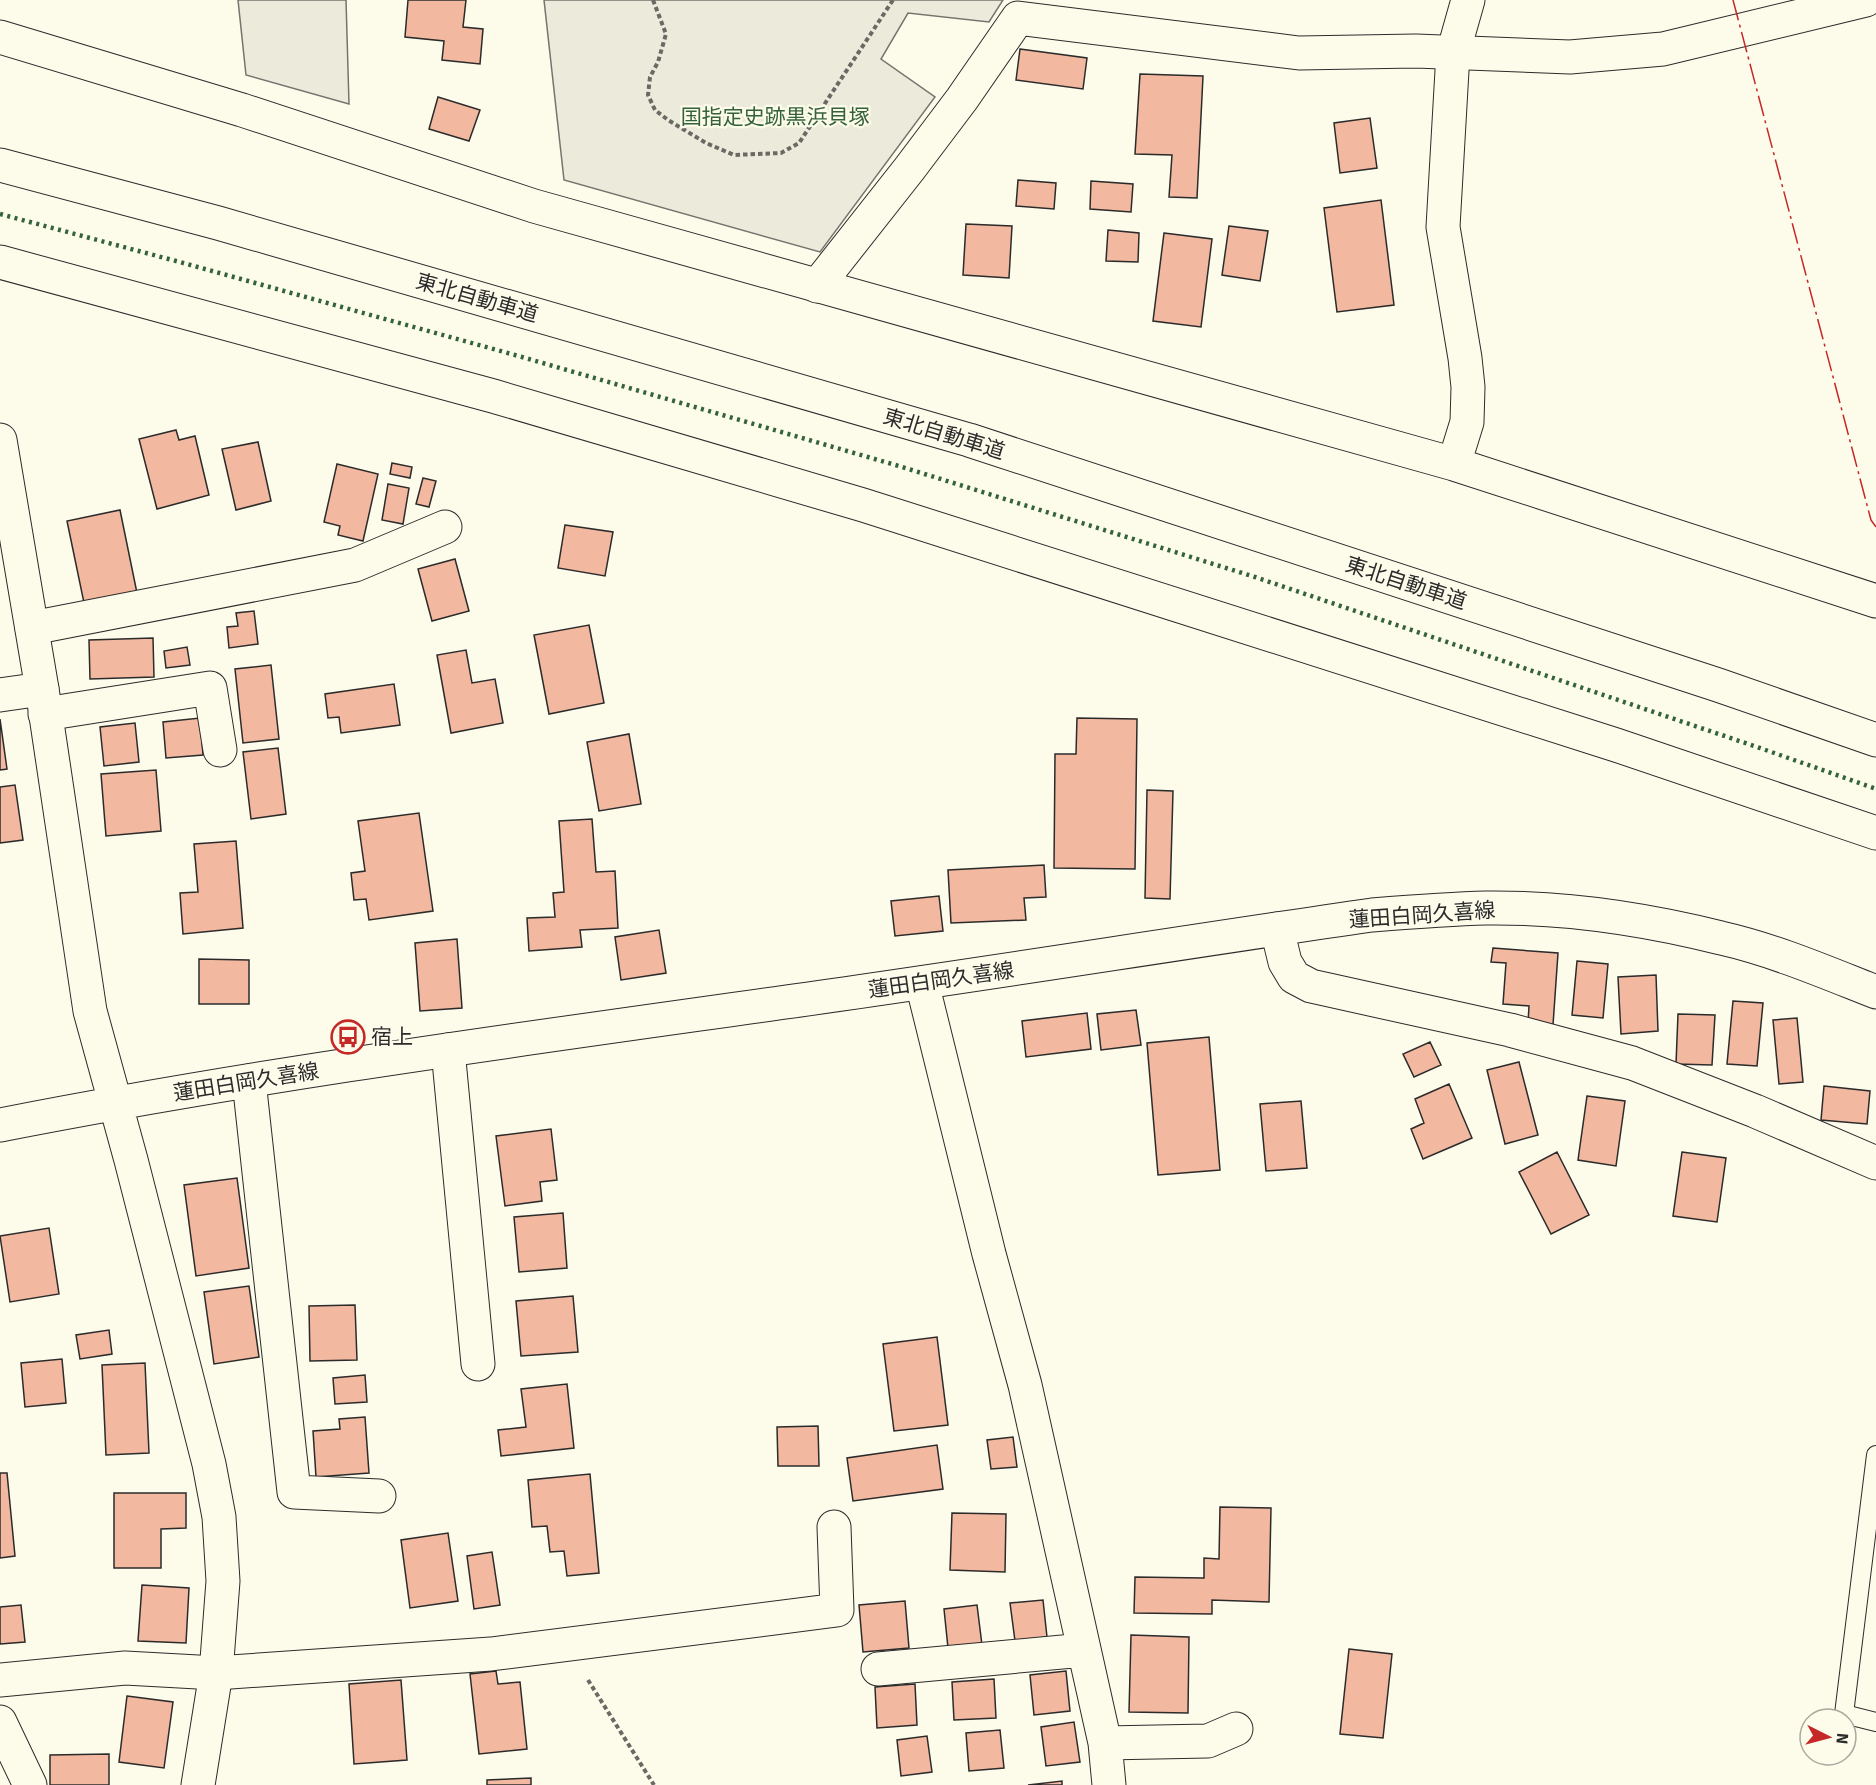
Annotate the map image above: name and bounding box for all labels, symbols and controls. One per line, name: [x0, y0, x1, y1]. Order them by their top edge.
park label: 国指定史跡黒浜貝塚: [681, 104, 870, 130]
street label: 東北自動車道: [413, 268, 541, 328]
street label: 東北自動車道: [880, 403, 1008, 465]
street label: 東北自動車道: [1342, 551, 1470, 615]
street label: 蓮田白岡久喜線: [1348, 897, 1496, 933]
street label: 蓮田白岡久喜線: [866, 957, 1016, 1003]
bus stop icon: 宿上: [330, 1019, 366, 1055]
place label: 宿上: [371, 1024, 413, 1050]
street label: 蓮田白岡久喜線: [171, 1058, 321, 1106]
north arrow: [1798, 1707, 1858, 1767]
text: N: [1831, 1732, 1852, 1745]

